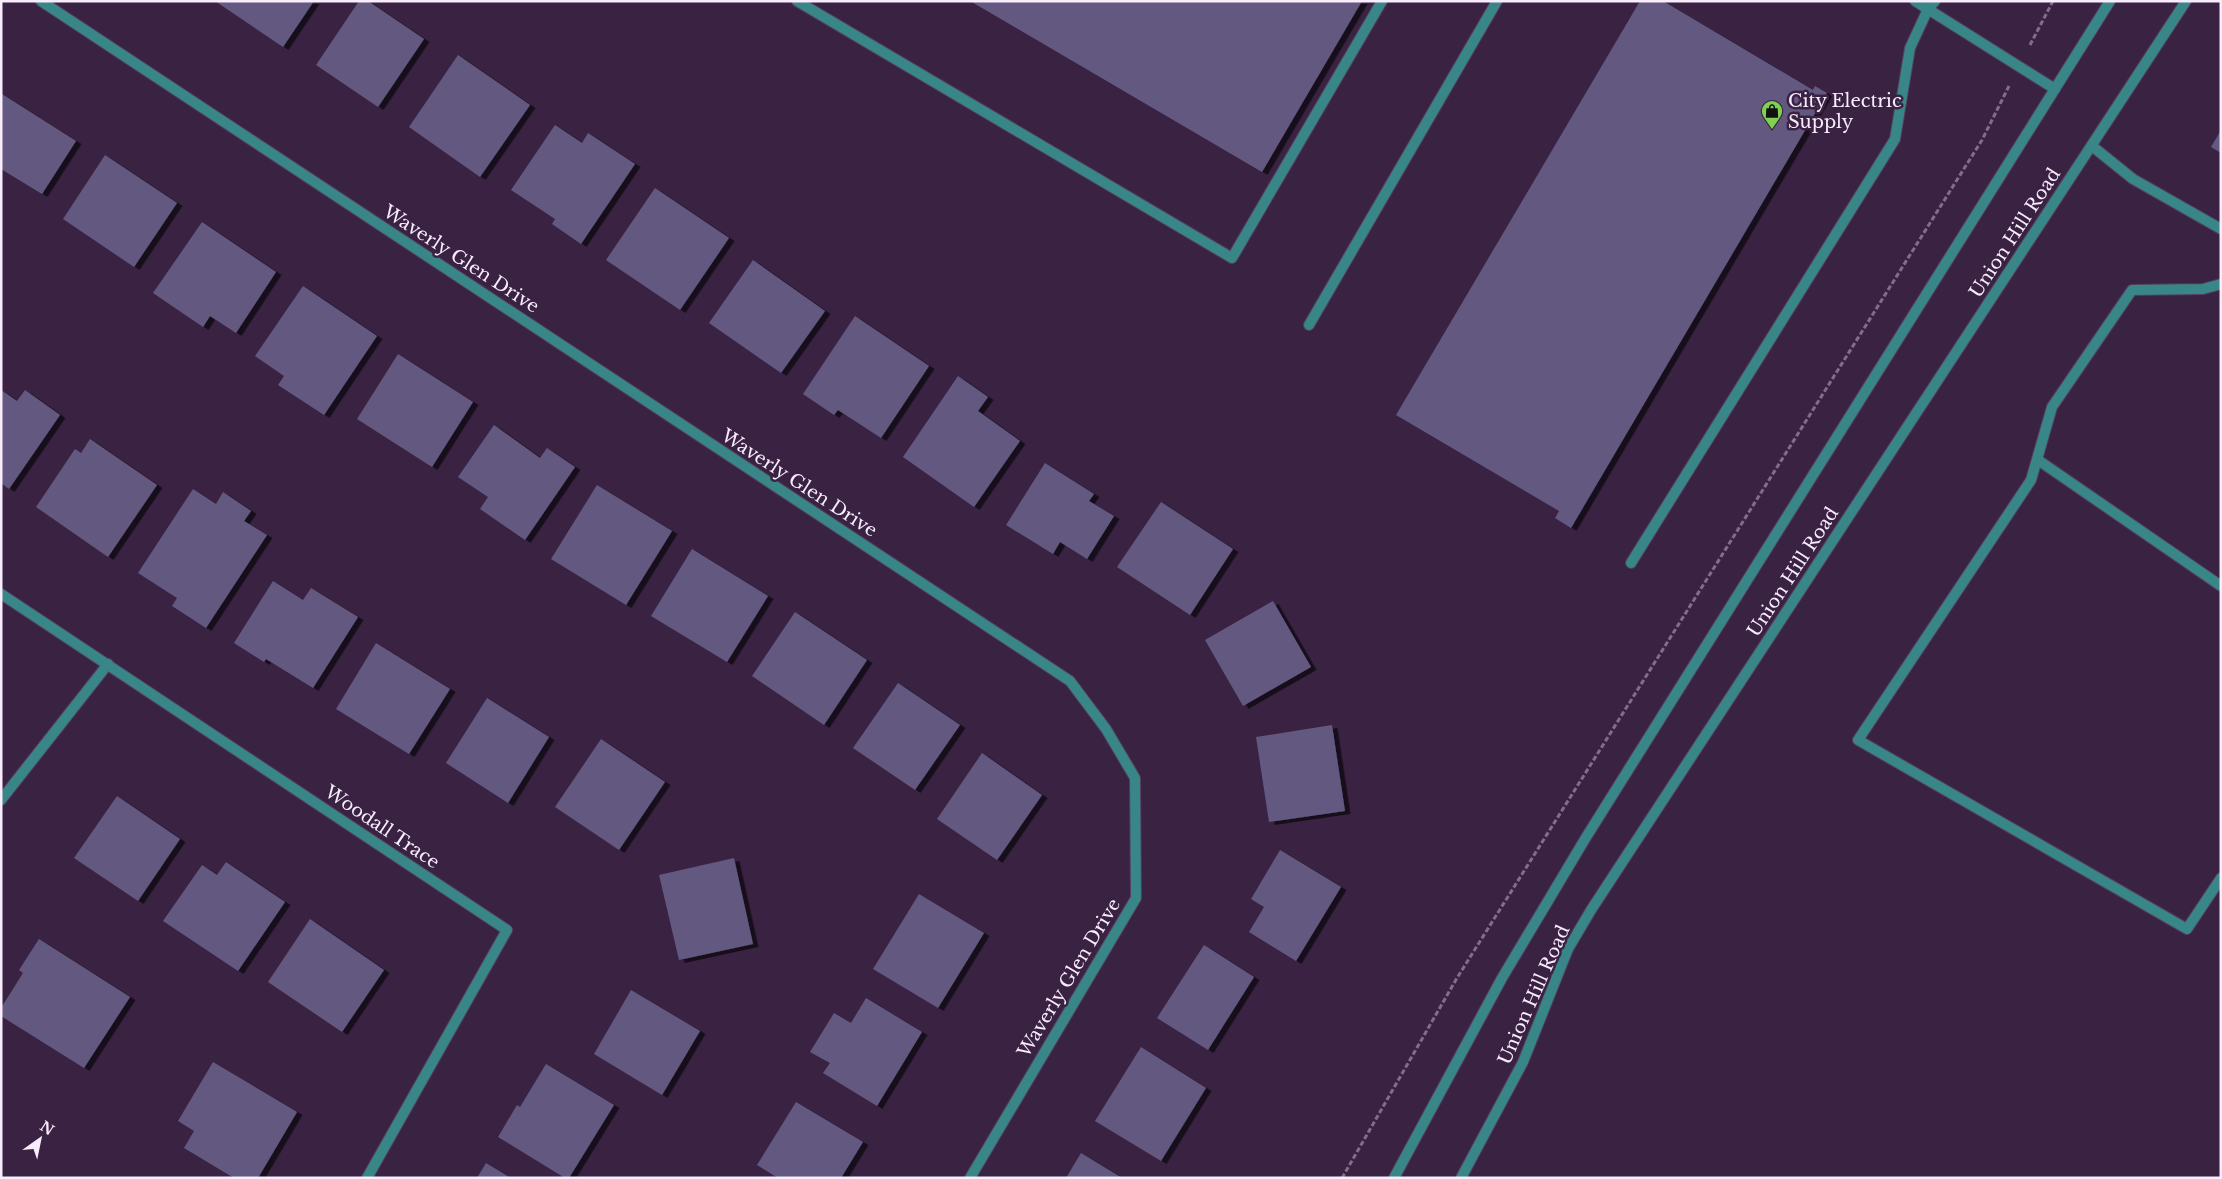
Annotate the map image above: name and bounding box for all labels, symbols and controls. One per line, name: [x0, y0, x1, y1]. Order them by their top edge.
place label: City Electric Supply: [1788, 90, 1902, 133]
shop icon: City Electric Supply: [1760, 99, 1784, 130]
street label: Union Hill Road: [1965, 164, 2065, 302]
street label: Waverly Glen Drive: [378, 200, 543, 318]
street label: Waverly Glen Drive: [716, 424, 881, 542]
street label: Union Hill Road: [1743, 503, 1843, 641]
street label: Woodall Trace: [320, 780, 443, 873]
street label: Waverly Glen Drive: [1012, 895, 1125, 1062]
street label: Union Hill Road: [1493, 922, 1575, 1068]
north arrow: [15, 1114, 65, 1164]
text: N: [37, 1117, 58, 1139]

